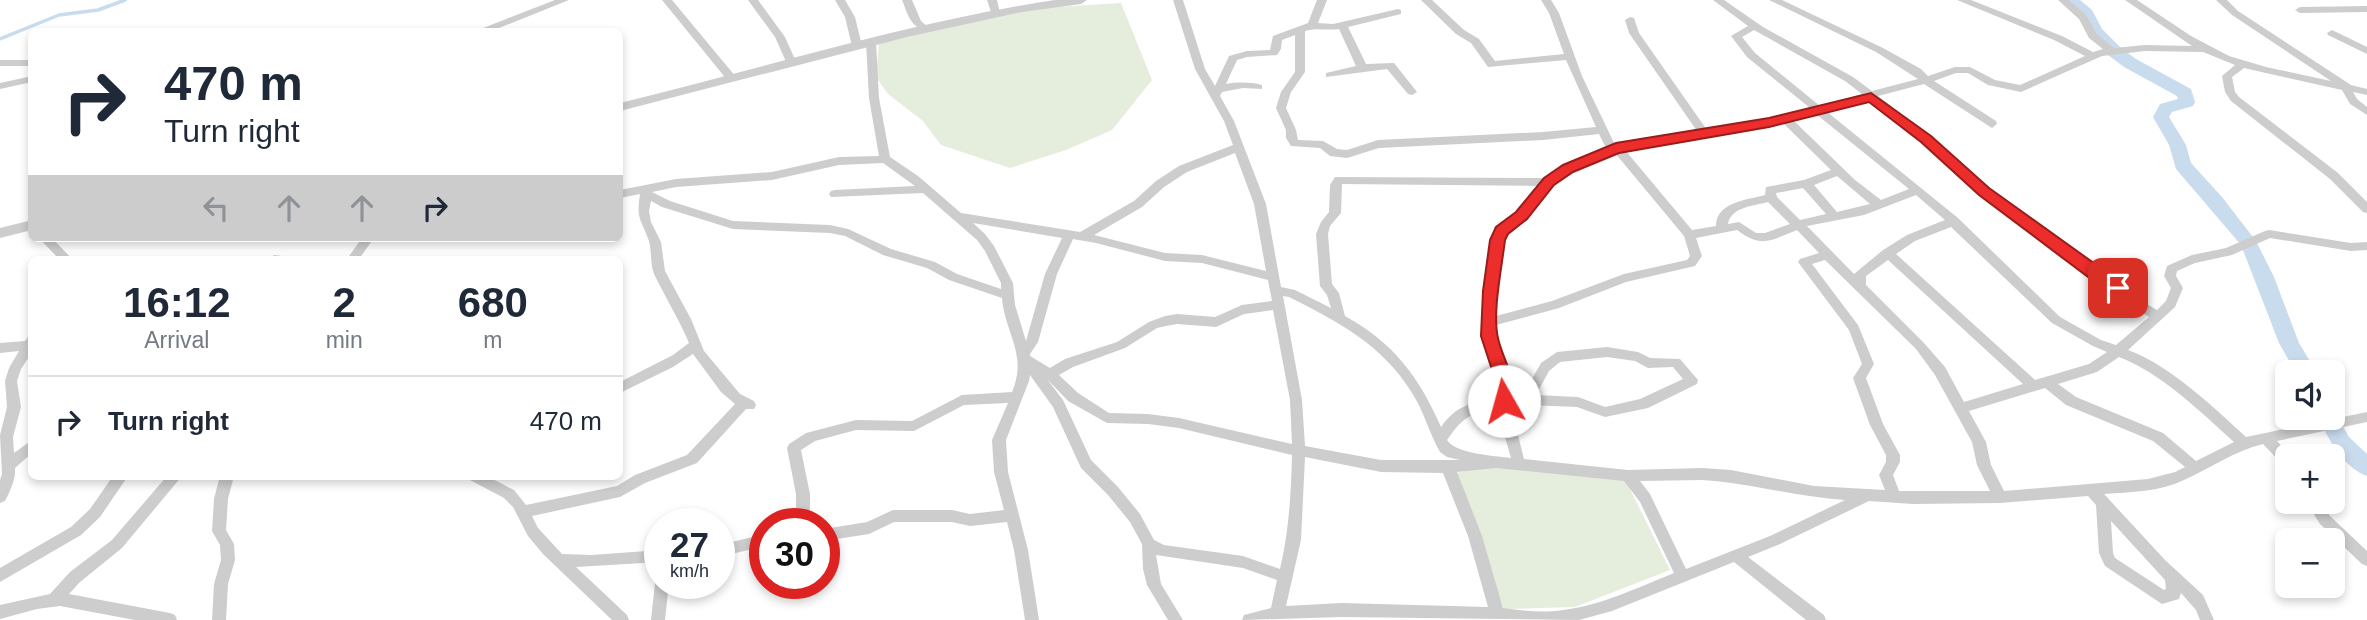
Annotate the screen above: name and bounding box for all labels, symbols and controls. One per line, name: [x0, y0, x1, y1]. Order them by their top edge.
icon: right: [49, 56, 140, 147]
text: 470 m: [164, 56, 303, 110]
text: Turn right: [164, 113, 300, 149]
icon: left: [197, 189, 235, 227]
icon: ahead: [270, 189, 308, 227]
icon: ahead: [343, 189, 381, 227]
icon: right: [416, 189, 454, 227]
pin: [2088, 258, 2148, 318]
icon: arrive: [2099, 269, 2137, 307]
text: 16:12: [123, 279, 231, 326]
text: 2: [332, 279, 356, 326]
text: 680: [458, 279, 528, 326]
text: Arrival: [144, 327, 209, 353]
text: min: [326, 327, 363, 353]
text: m: [483, 327, 502, 353]
map controls: [2275, 360, 2345, 598]
button: sound: [2275, 360, 2345, 430]
position arrow: [1467, 364, 1541, 438]
icon: right: [49, 403, 87, 441]
text: Turn right: [108, 406, 229, 436]
text: 470 m: [530, 406, 602, 436]
button: +: [2275, 444, 2345, 514]
speed limit sign: 30: [749, 508, 840, 599]
text: 27: [670, 525, 709, 564]
button: −: [2275, 528, 2345, 598]
text: km/h: [670, 561, 709, 581]

